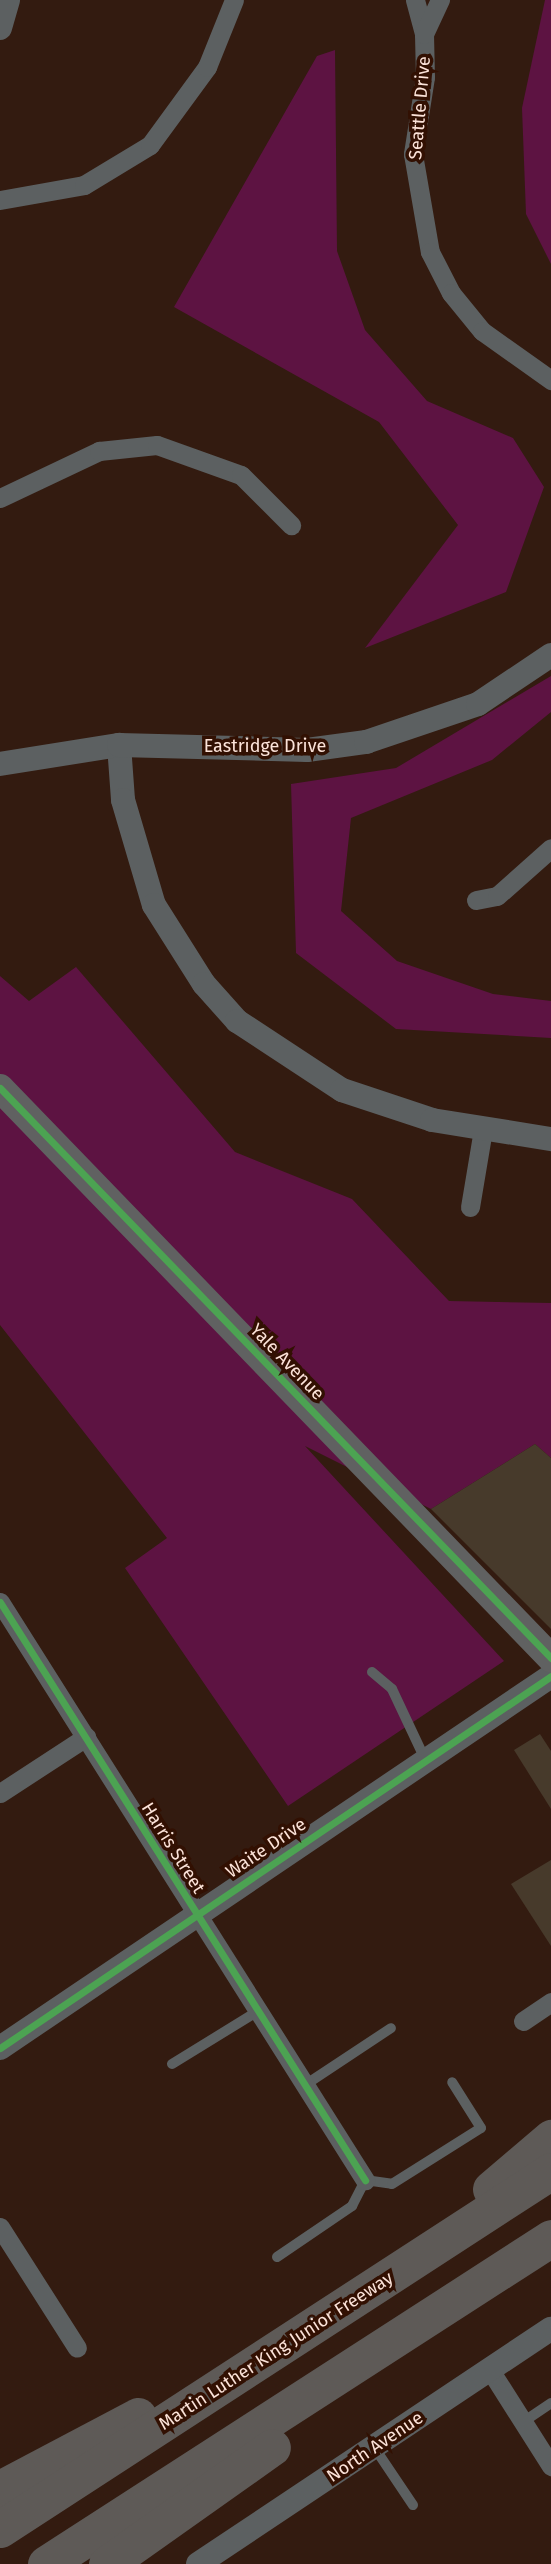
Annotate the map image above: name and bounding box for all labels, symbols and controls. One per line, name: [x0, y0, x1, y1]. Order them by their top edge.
street label: Seattle Drive: [405, 55, 435, 161]
street label: Eastridge Drive: [204, 735, 326, 757]
street label: Yale Avenue: [245, 1319, 329, 1405]
street label: Harris Street: [137, 1799, 209, 1897]
street label: Waite Drive: [222, 1813, 310, 1883]
street label: Martin Luther King Junior Freeway: [155, 2267, 397, 2435]
street label: North Avenue: [323, 2407, 427, 2487]

